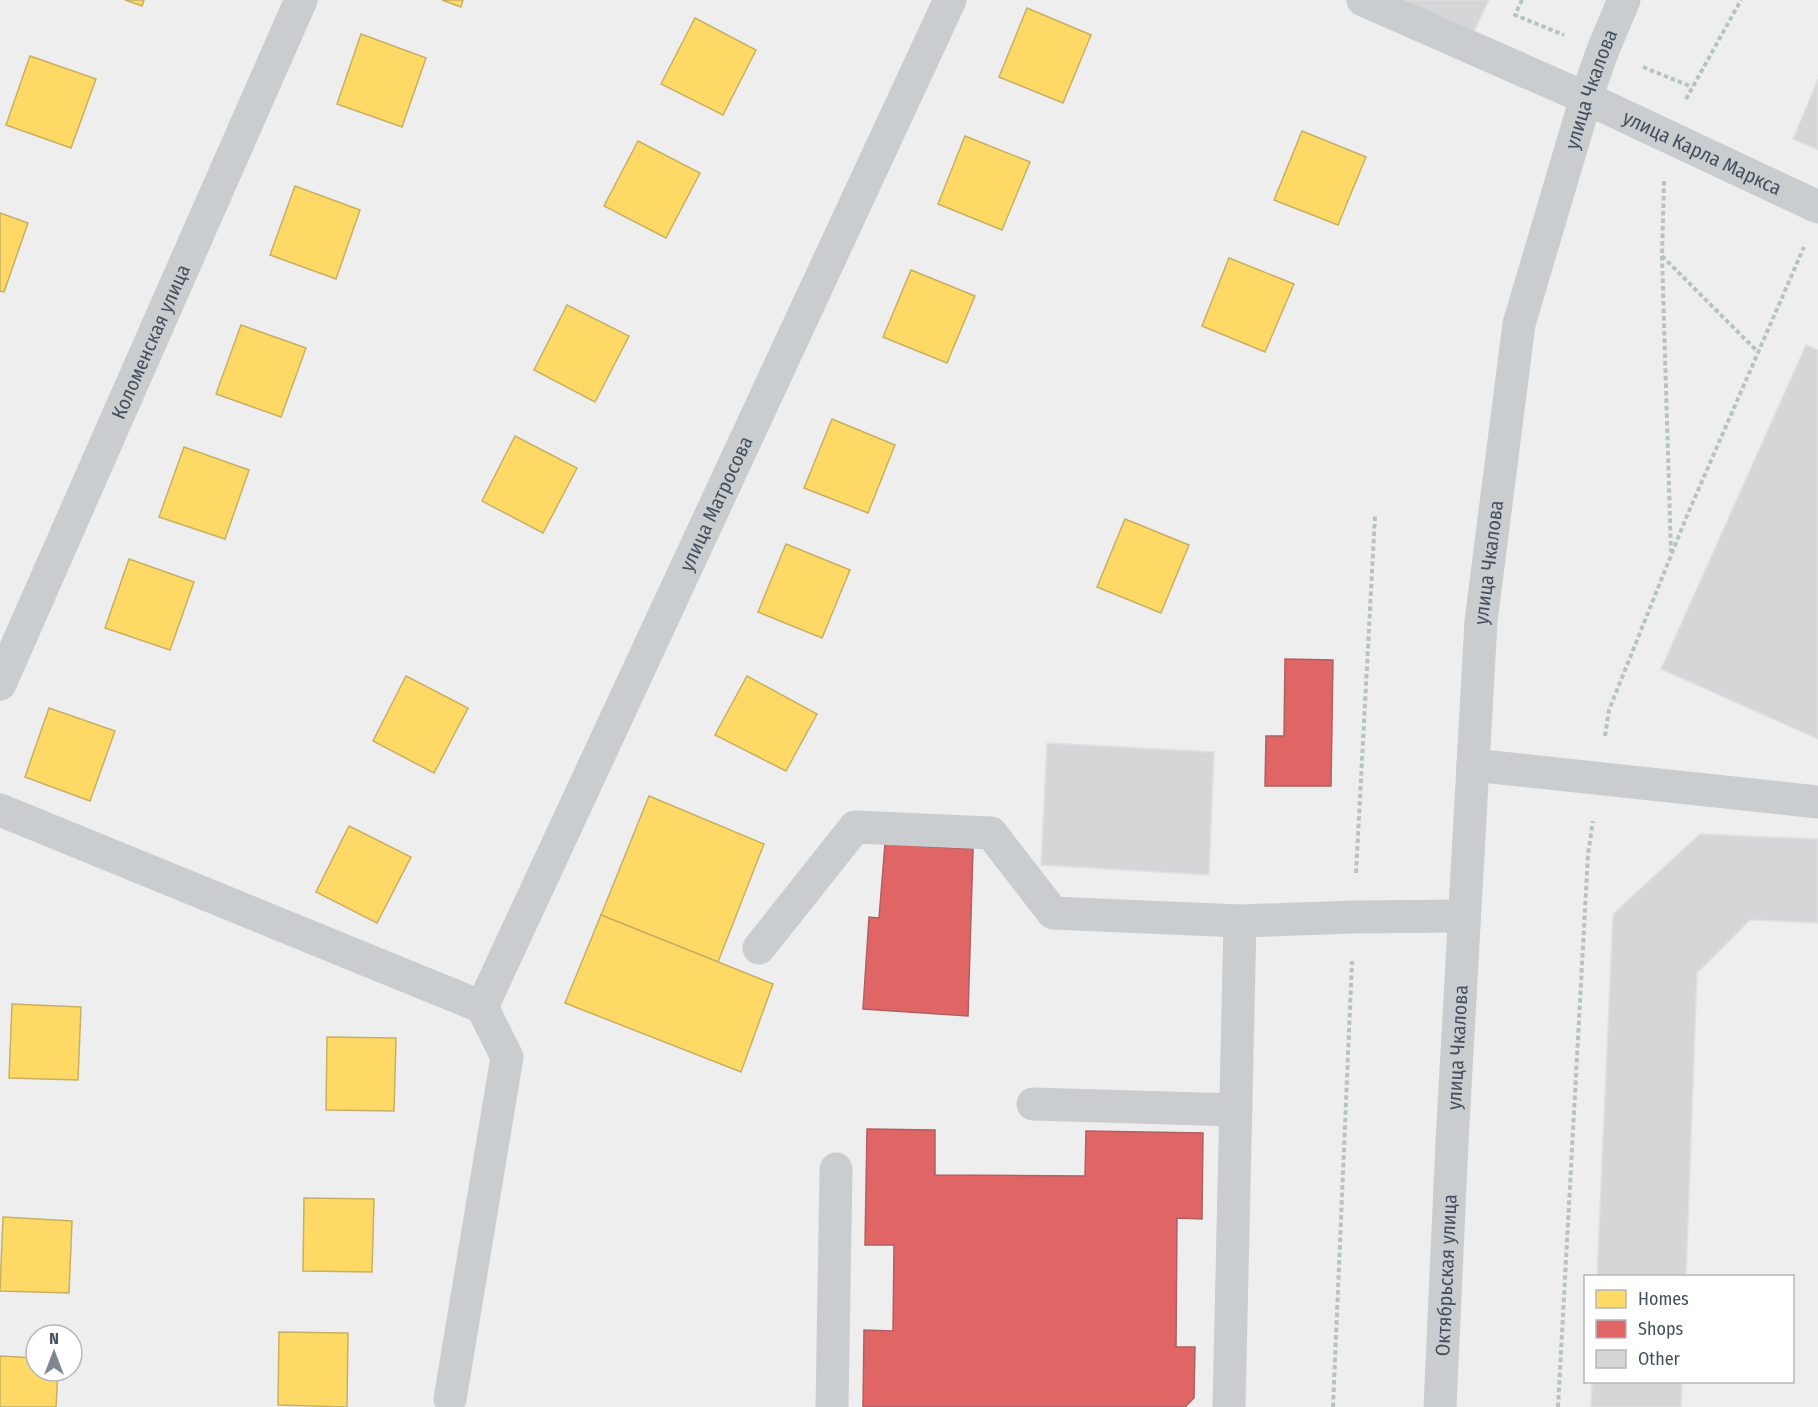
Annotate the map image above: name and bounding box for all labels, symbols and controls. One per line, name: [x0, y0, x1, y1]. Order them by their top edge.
street label: улица Чкалова: [1559, 26, 1622, 152]
street label: улица Карла Маркса: [1619, 105, 1785, 200]
street label: Коломенская улица: [106, 261, 195, 423]
street label: улица Матросова: [674, 432, 758, 575]
street label: улица Чкалова: [1469, 499, 1508, 626]
street label: улица Чкалова: [1442, 984, 1473, 1111]
street label: Октябрьская улица: [1430, 1194, 1462, 1357]
legend: [1584, 1275, 1794, 1383]
text: Homes: [1638, 1288, 1689, 1310]
text: Shops: [1638, 1318, 1683, 1340]
north arrow: [24, 1323, 84, 1383]
text: N: [49, 1329, 59, 1348]
text: Other: [1638, 1348, 1681, 1370]

